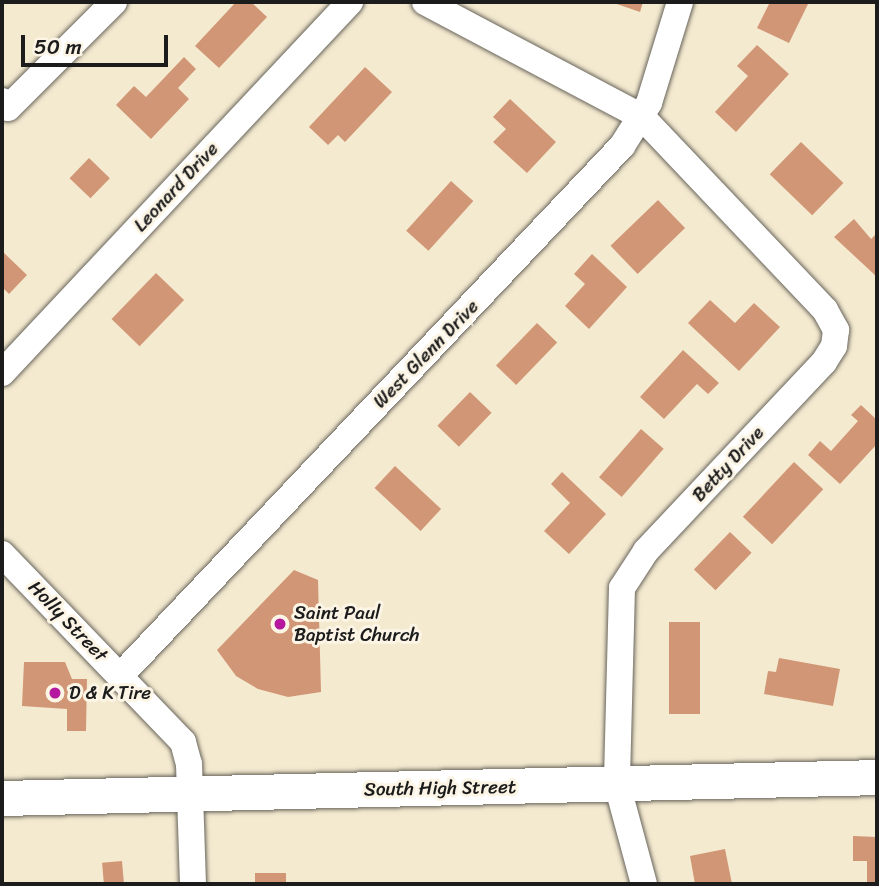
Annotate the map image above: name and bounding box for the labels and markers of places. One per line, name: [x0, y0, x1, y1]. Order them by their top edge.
place label: Saint Paul Baptist Church: [294, 602, 419, 646]
marker: Saint Paul Baptist Church: [272, 616, 288, 632]
place label: D & K Tire: [69, 682, 152, 704]
marker: D & K Tire: [47, 685, 63, 701]

